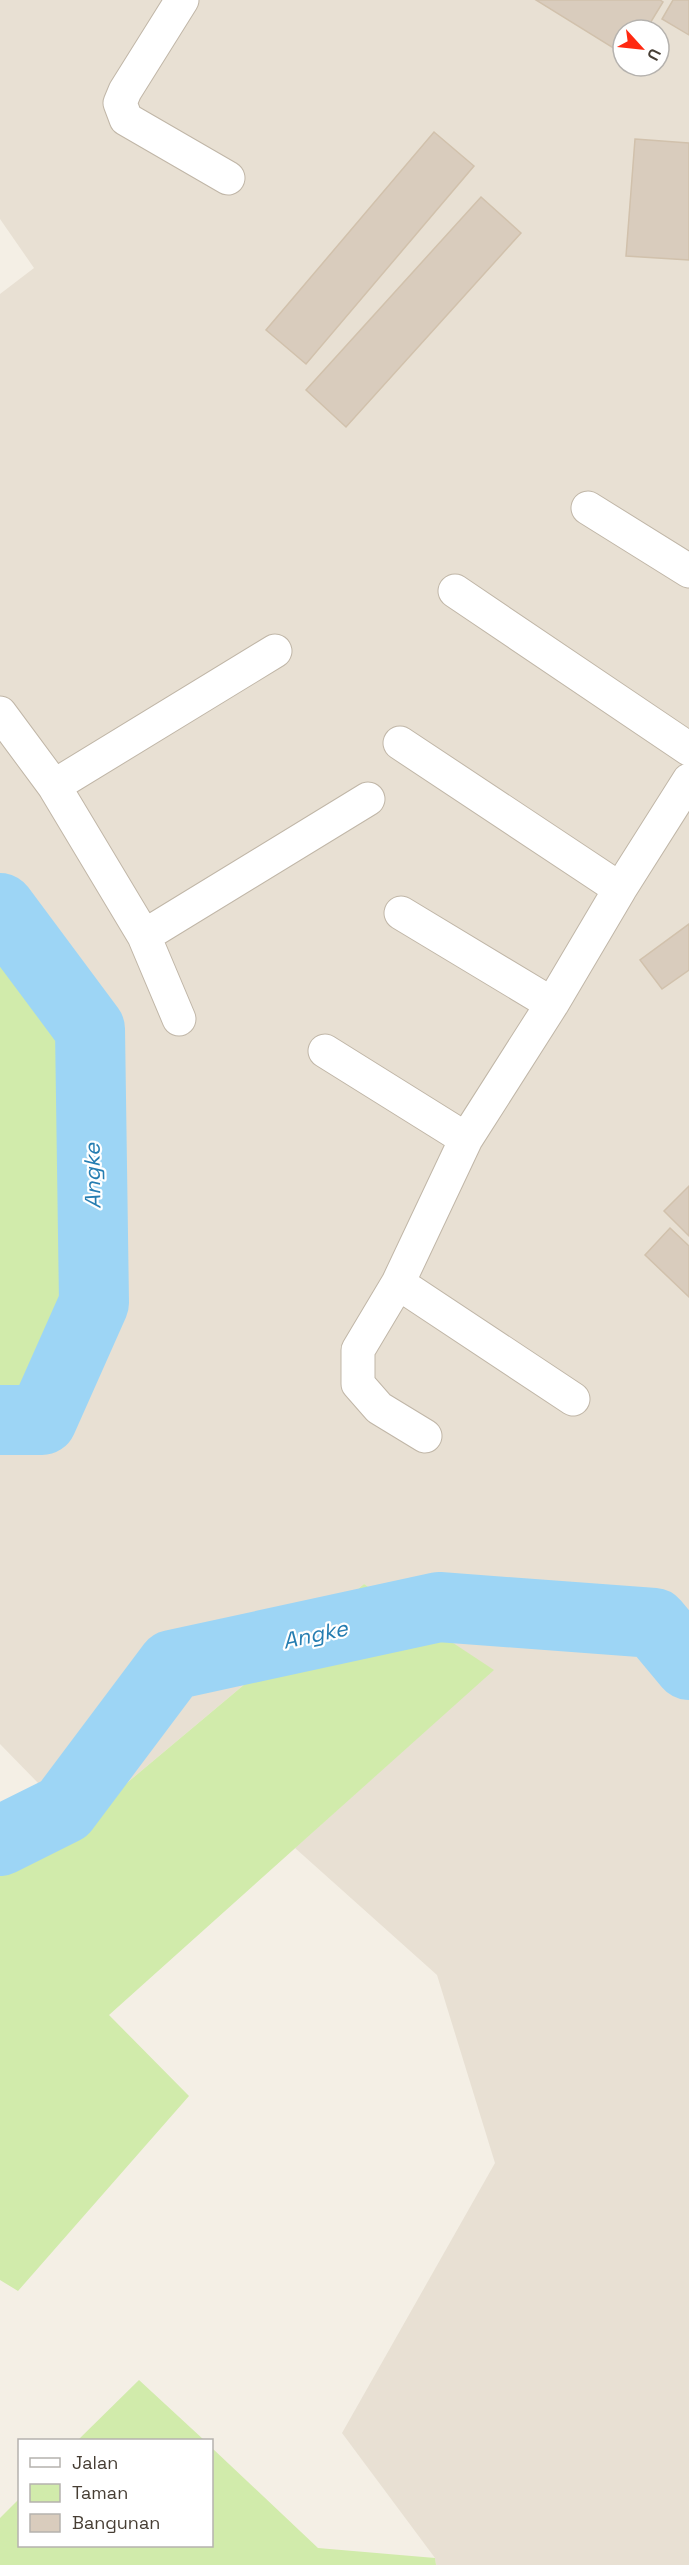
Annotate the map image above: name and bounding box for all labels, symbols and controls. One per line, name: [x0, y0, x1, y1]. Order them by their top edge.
north arrow: [611, 18, 671, 78]
text: U: [642, 45, 666, 64]
water label: Angke: [77, 1142, 107, 1209]
water label: Angke: [280, 1613, 351, 1655]
legend: [18, 2439, 213, 2547]
text: Jalan: [72, 2451, 118, 2474]
text: Taman: [72, 2481, 128, 2504]
text: Bangunan: [72, 2511, 160, 2534]

